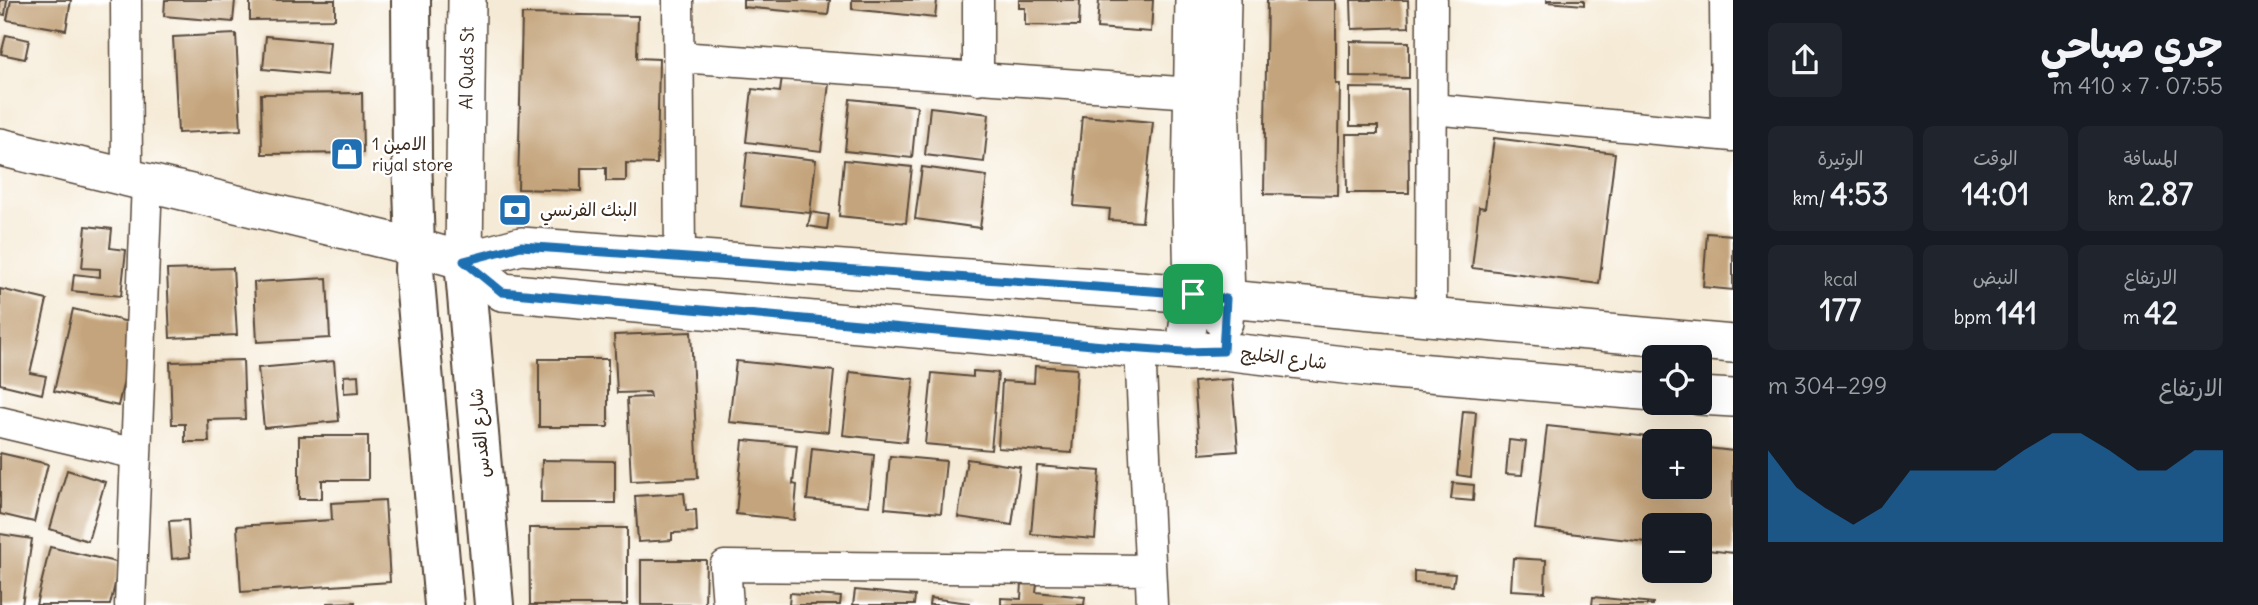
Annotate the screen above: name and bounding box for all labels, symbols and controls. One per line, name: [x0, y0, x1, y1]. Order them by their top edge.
text: جري صباحي: [2040, 21, 2223, 68]
button: share: [1768, 23, 1842, 97]
street label: Al Quds St: [454, 26, 479, 110]
text: 07:55 · 7 × 410 m: [2052, 71, 2223, 100]
place label: الامين 1 riyal store: [372, 132, 453, 176]
shop icon: الامين 1 riyal store: [328, 135, 366, 173]
text: الوتيرة: [1818, 146, 1863, 170]
text: الوقت: [1973, 146, 2018, 170]
text: المسافة: [2123, 146, 2178, 170]
text: 4:53: [1830, 175, 1889, 213]
text: 14:01: [1962, 175, 2029, 213]
text: 2.87: [2139, 175, 2193, 213]
text: /km: [1792, 186, 1830, 210]
text: km: [2108, 186, 2139, 210]
bank icon: البنك الفرنسي: [496, 191, 534, 229]
place label: البنك الفرنسي: [540, 198, 637, 226]
pin: [1163, 264, 1223, 324]
text: النبض: [1973, 265, 2018, 289]
text: الارتفاع: [2124, 265, 2177, 289]
text: kcal: [1823, 267, 1858, 291]
icon: arrive: [1174, 275, 1212, 313]
text: 177: [1820, 291, 1861, 329]
text: 141: [1996, 294, 2037, 332]
text: 42: [2144, 294, 2178, 332]
text: bpm: [1954, 305, 1996, 329]
text: m: [2123, 305, 2144, 329]
street label: شارع الخليج: [1240, 341, 1328, 375]
map controls: [1642, 345, 1712, 583]
button: locate: [1642, 345, 1712, 415]
text: 299–304 m: [1768, 371, 1887, 400]
text: الارتفاع: [2159, 373, 2223, 402]
street label: شارع القدس: [464, 387, 496, 479]
button: +: [1642, 429, 1712, 499]
button: −: [1642, 513, 1712, 583]

